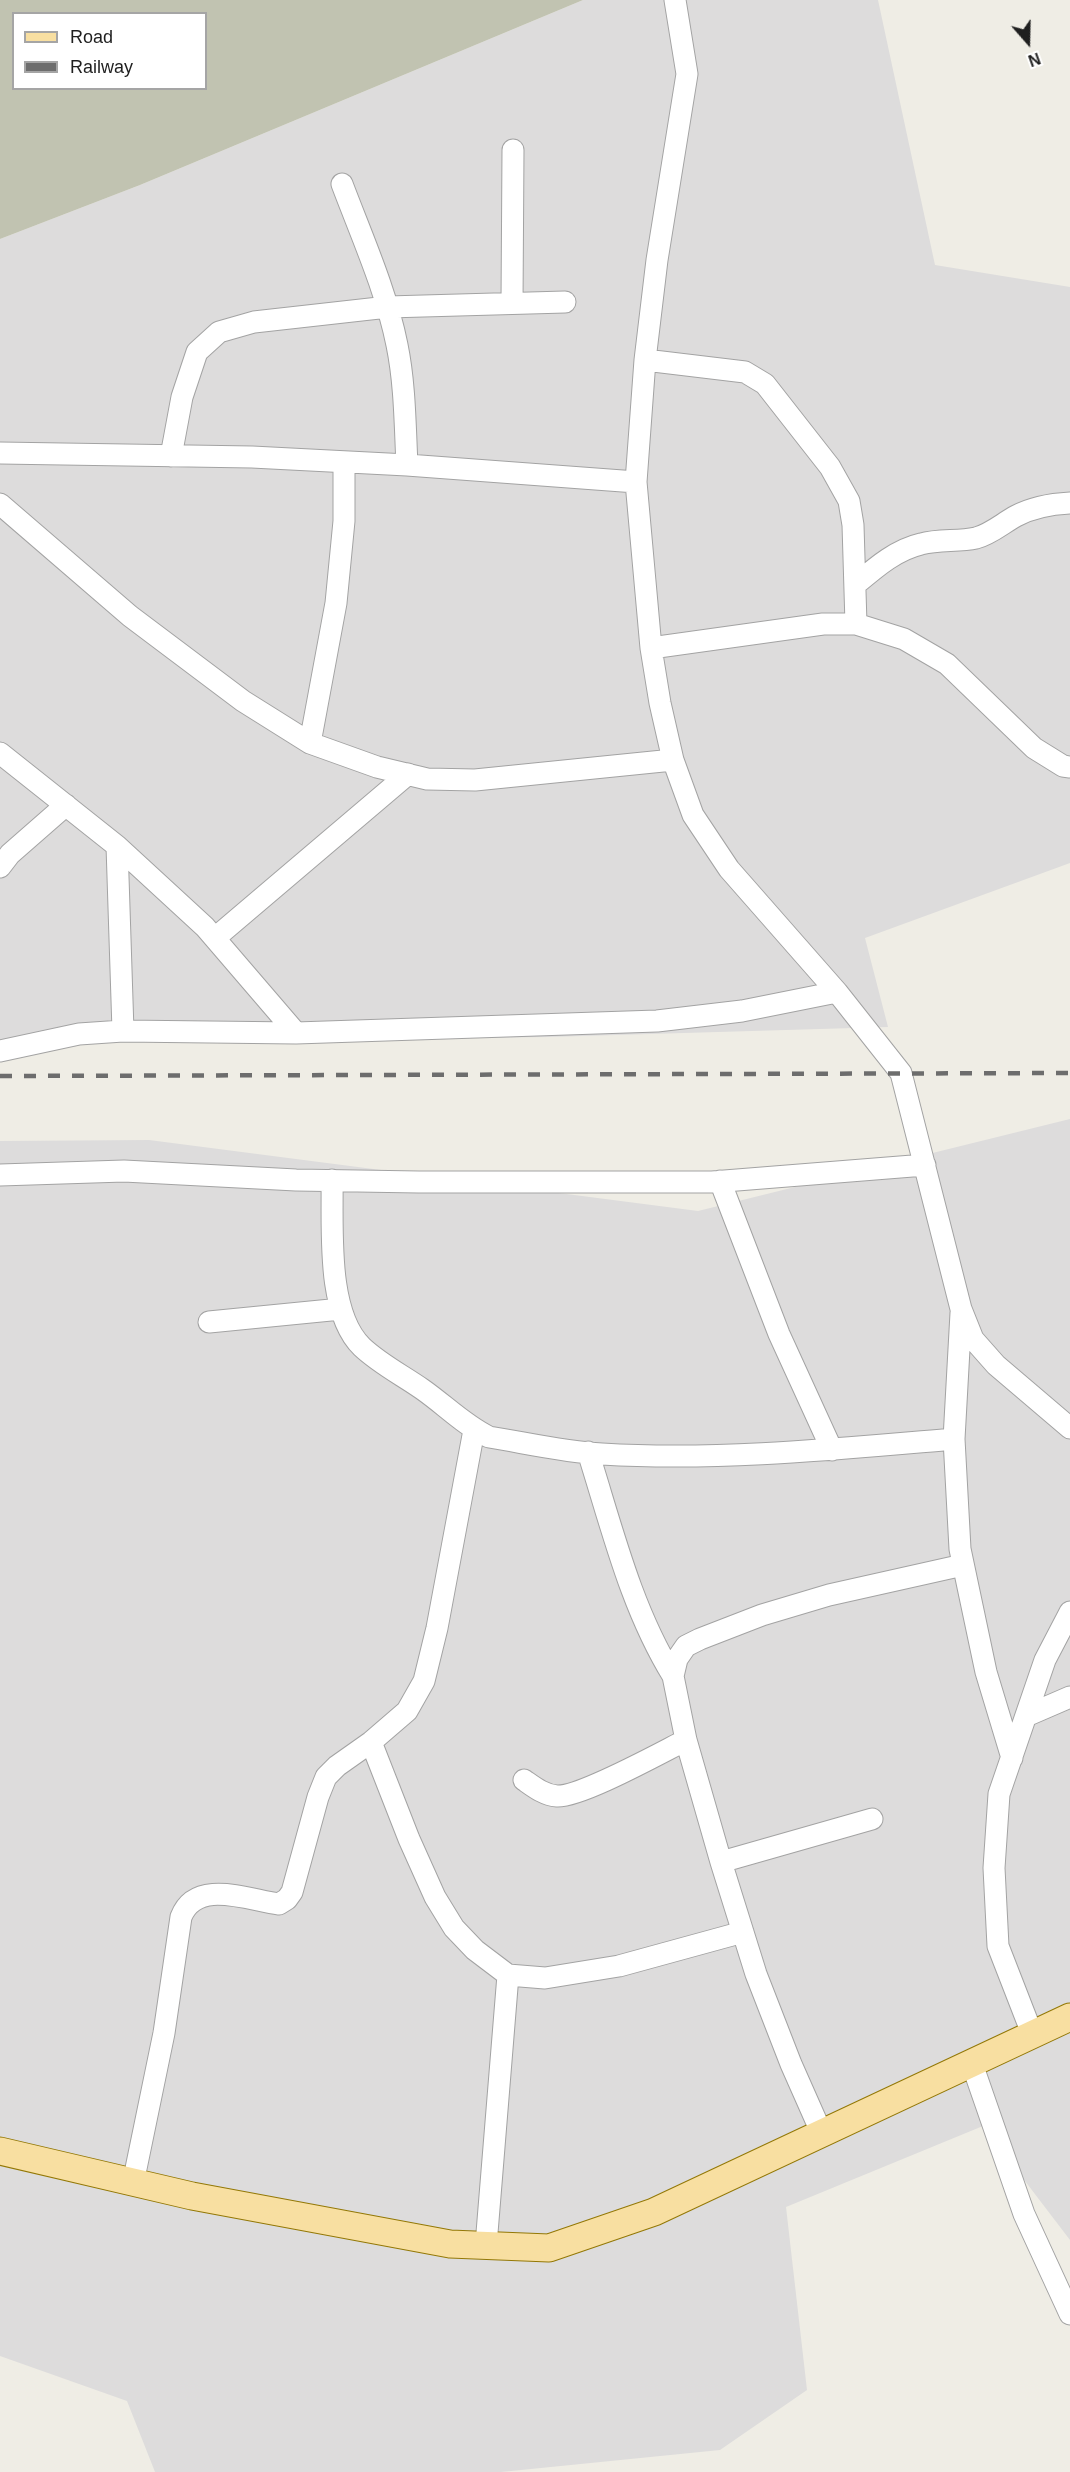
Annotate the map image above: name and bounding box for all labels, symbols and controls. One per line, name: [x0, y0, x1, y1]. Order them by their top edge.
legend: [12, 12, 207, 90]
north arrow: [998, 12, 1058, 72]
text: Road: [70, 27, 113, 47]
text: N: [1026, 49, 1043, 69]
text: Railway: [70, 57, 133, 77]

